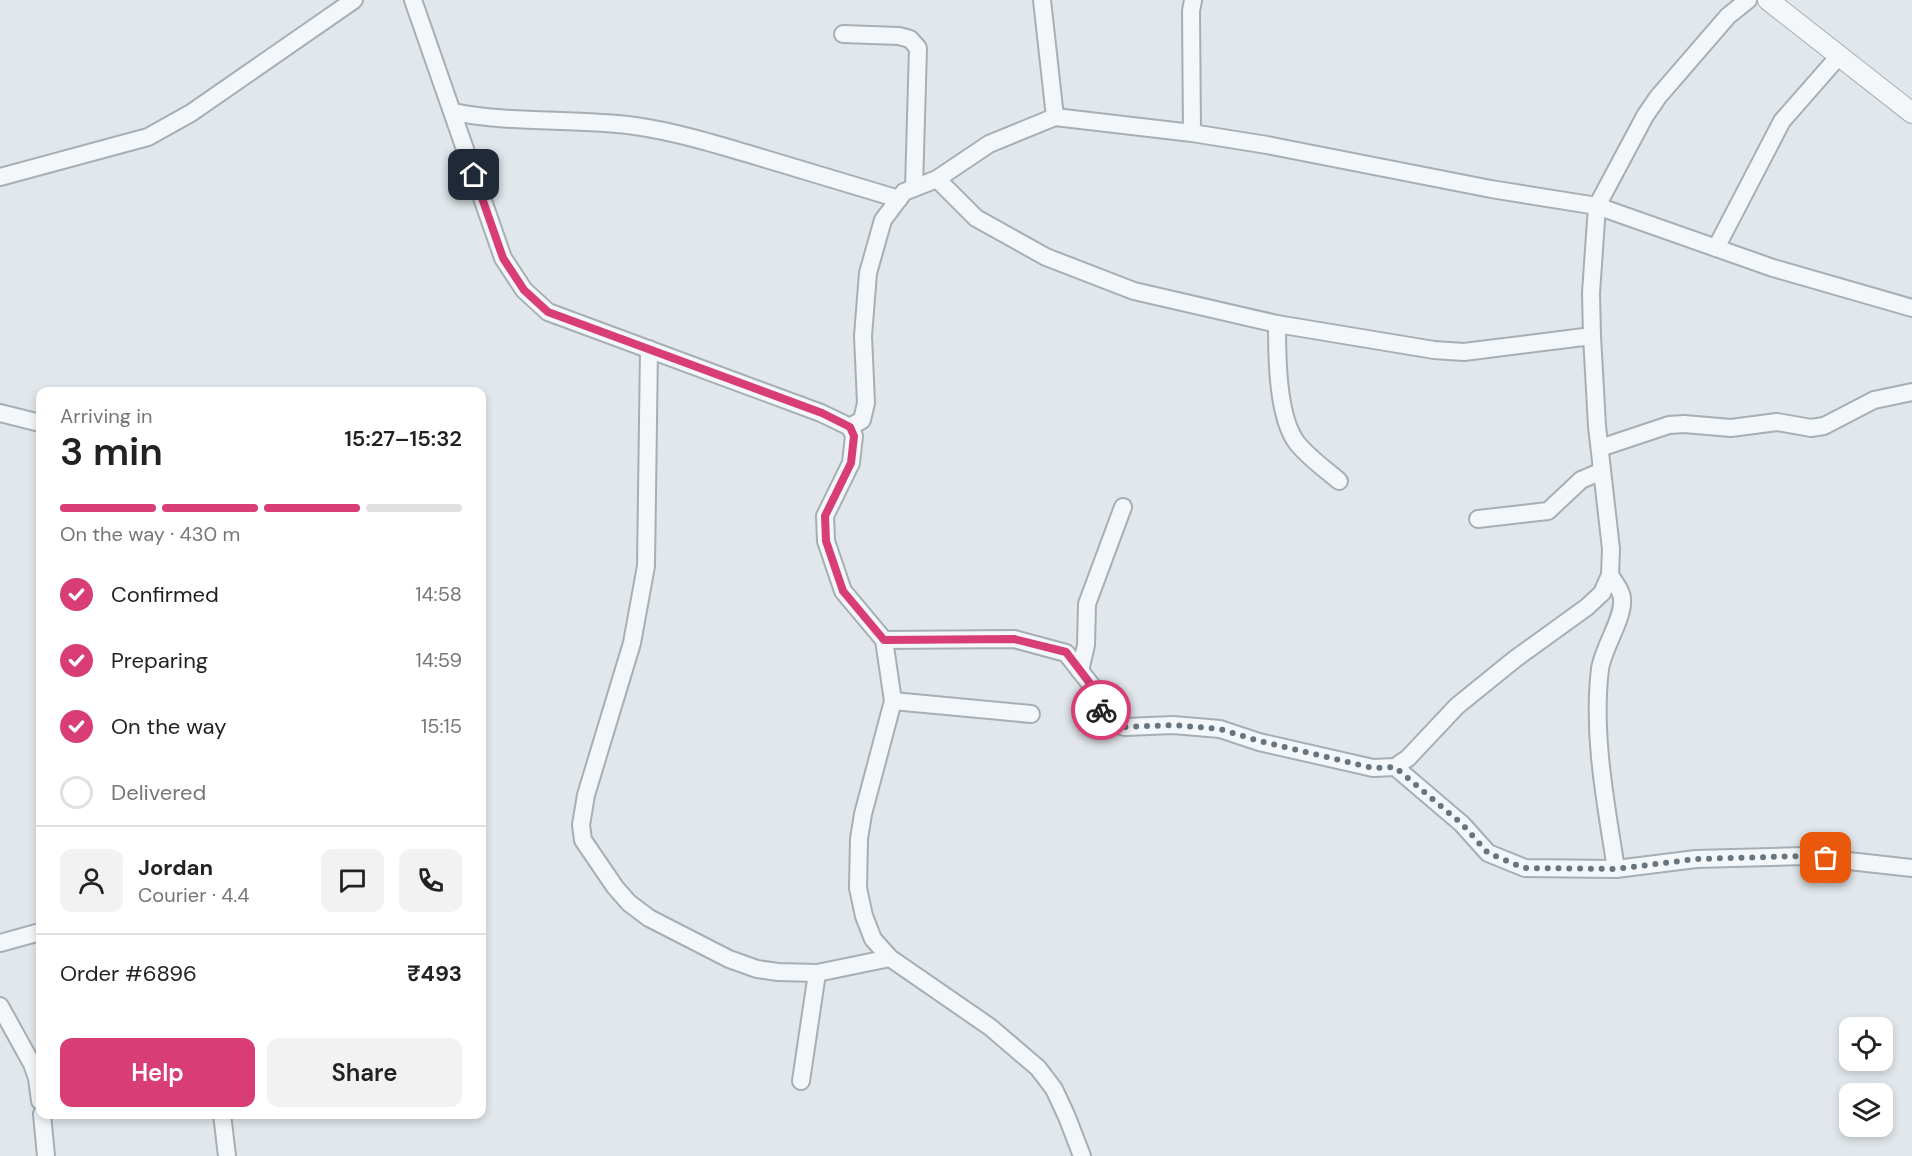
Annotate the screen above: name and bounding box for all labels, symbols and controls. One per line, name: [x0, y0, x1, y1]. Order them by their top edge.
pin: [448, 149, 499, 200]
icon: home: [457, 158, 490, 191]
text: Arriving in: [60, 403, 152, 429]
text: 15:27–15:32: [344, 424, 462, 453]
text: 3 min: [60, 426, 163, 477]
text: On the way · 430 m: [60, 521, 240, 547]
icon: check: [60, 578, 93, 611]
text: Confirmed: [111, 580, 219, 609]
text: 14:58: [415, 581, 462, 607]
icon: check: [60, 644, 93, 677]
text: Preparing: [111, 646, 208, 675]
text: 14:59: [415, 647, 462, 673]
courier: [1071, 680, 1131, 740]
icon: bike: [1085, 694, 1118, 727]
icon: check: [60, 710, 93, 743]
text: On the way: [111, 712, 226, 741]
text: 15:15: [421, 713, 462, 739]
text: Delivered: [111, 778, 206, 807]
pin: [1800, 832, 1851, 883]
icon: bag: [1809, 841, 1842, 874]
button: person: [60, 849, 123, 912]
button: chat: [321, 849, 384, 912]
button: phone: [399, 849, 462, 912]
text: Jordan: [138, 853, 213, 882]
text: Courier · 4.4: [138, 882, 249, 908]
text: Order #6896: [60, 959, 197, 988]
text: ₹493: [407, 959, 462, 988]
map controls: [1839, 1017, 1893, 1137]
button: locate: [1839, 1017, 1893, 1071]
button: Help: [60, 1038, 255, 1107]
button: Share: [267, 1038, 462, 1107]
button: layers: [1839, 1083, 1893, 1137]

